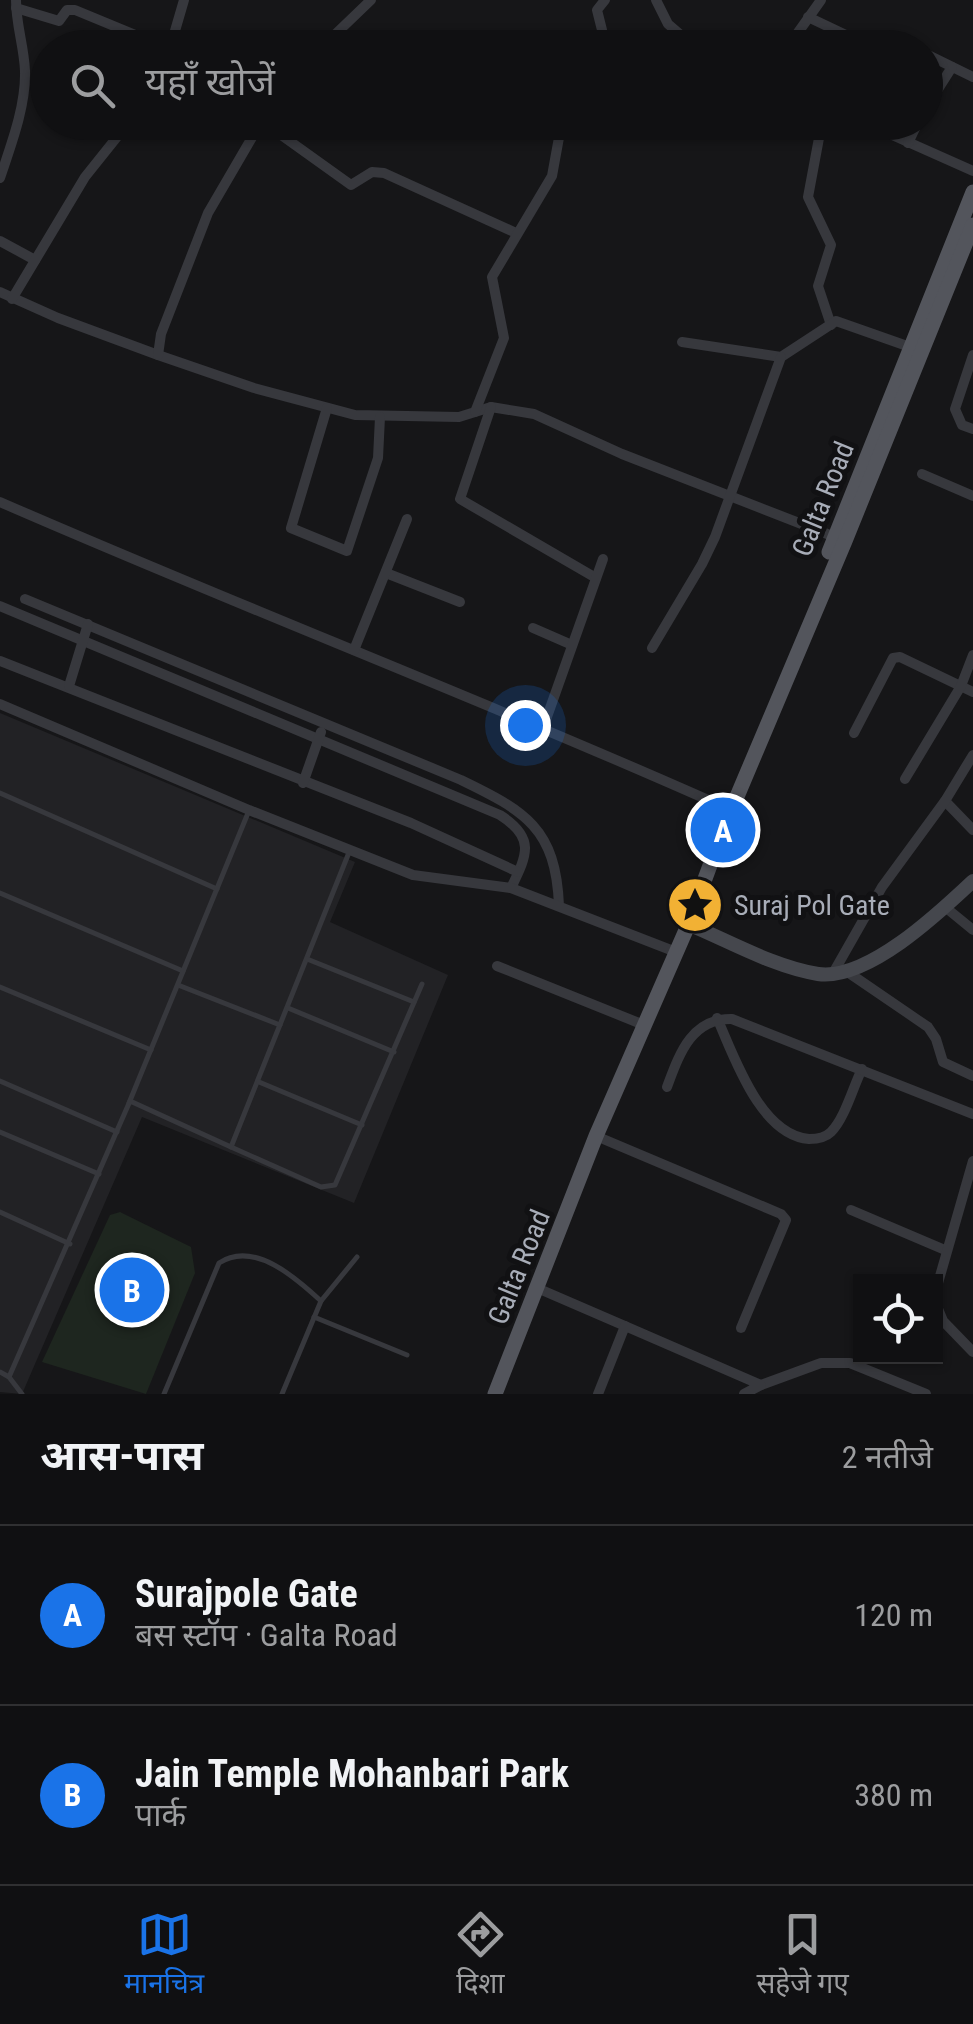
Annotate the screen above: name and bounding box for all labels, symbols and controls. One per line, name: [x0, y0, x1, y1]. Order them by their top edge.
search box: [30, 30, 943, 140]
icon: search: [65, 58, 120, 113]
text: यहाँ खोजें: [145, 60, 275, 104]
street label: Galta Road: [785, 437, 861, 561]
your location: [500, 700, 551, 751]
pin: A: [690, 792, 756, 868]
place icon: Suraj Pol Gate: [665, 875, 725, 935]
place label: Suraj Pol Gate: [734, 889, 890, 922]
street label: Galta Road: [481, 1205, 557, 1329]
pin: B: [100, 1252, 164, 1328]
map controls: [853, 1274, 943, 1364]
button: locate: [853, 1274, 943, 1364]
text: आस-पास: [40, 1431, 203, 1480]
text: 2 नतीजे: [842, 1438, 933, 1476]
text: Surajpole Gate: [135, 1572, 358, 1616]
text: A: [63, 1596, 82, 1634]
text: 120 m: [854, 1596, 933, 1634]
text: बस स्टॉप · Galta Road: [135, 1616, 398, 1654]
text: Jain Temple Mohanbari Park: [135, 1752, 569, 1796]
text: B: [64, 1776, 81, 1814]
text: 380 m: [854, 1776, 933, 1814]
text: पार्क: [135, 1796, 186, 1834]
tab: मानचित्र: [124, 1907, 204, 2004]
tab: दिशा: [453, 1907, 508, 2004]
tab: सहेजे गए: [756, 1907, 849, 2004]

